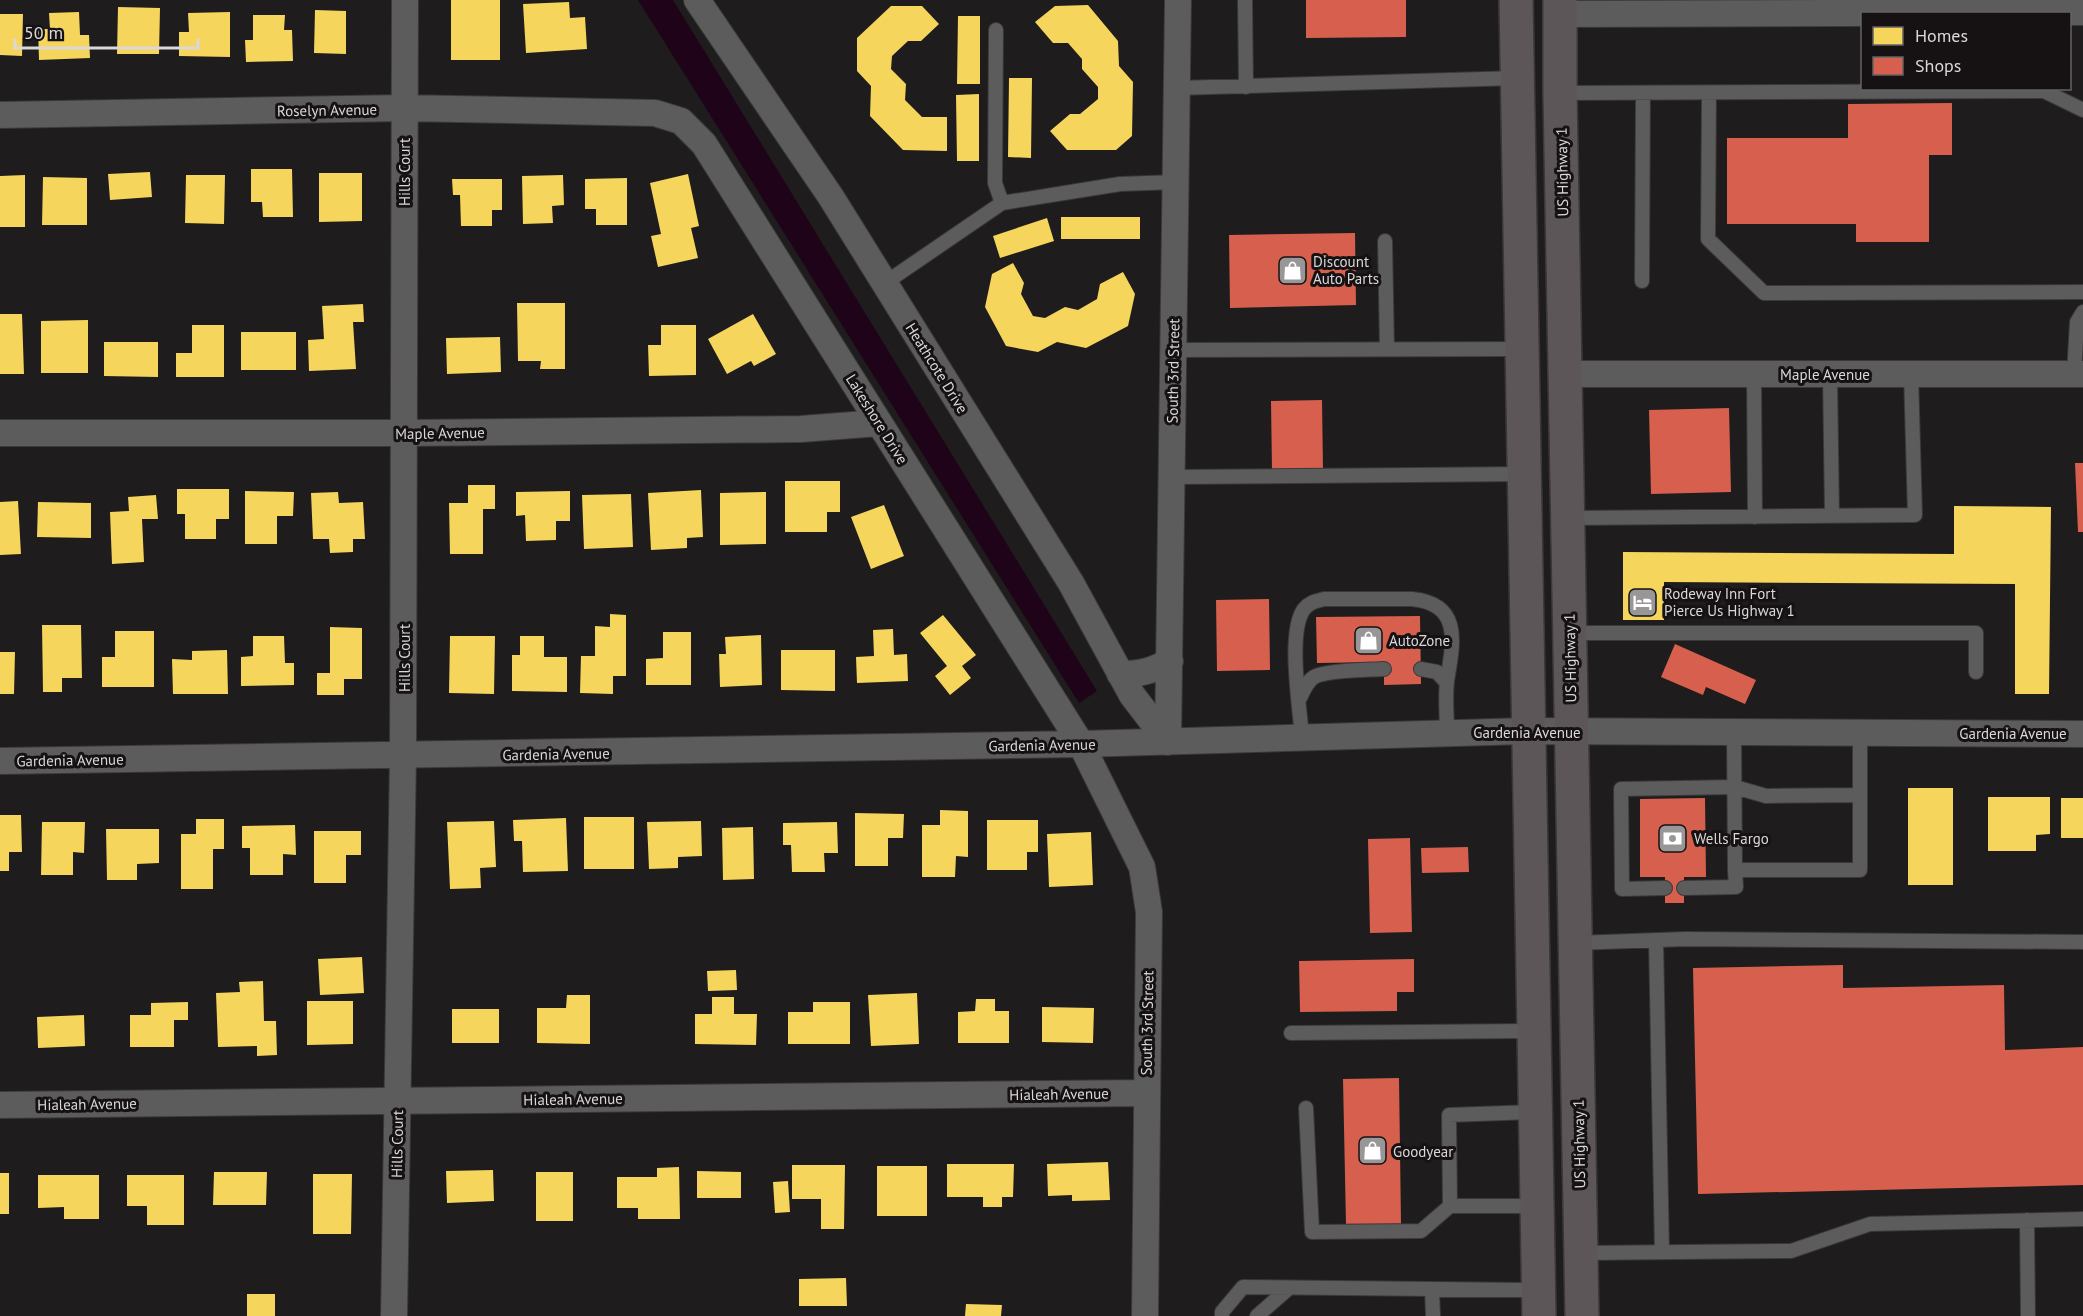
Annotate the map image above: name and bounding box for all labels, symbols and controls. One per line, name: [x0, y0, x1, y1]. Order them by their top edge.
scale bar: [15, 12, 198, 50]
legend: [1861, 12, 2071, 90]
text: 50 m: [24, 21, 63, 44]
text: Homes: [1915, 24, 1968, 47]
text: Shops: [1915, 54, 1961, 77]
street label: Roselyn Avenue: [277, 100, 377, 120]
street label: US Highway 1: [1552, 127, 1572, 217]
street label: Hills Court: [395, 138, 414, 206]
place label: Discount Auto Parts: [1313, 252, 1379, 288]
shop icon: Discount Auto Parts: [1276, 254, 1308, 286]
street label: South 3rd Street: [1163, 318, 1183, 424]
street label: Heathcote Drive: [902, 319, 972, 417]
street label: Maple Avenue: [1780, 365, 1870, 384]
street label: Lakeshore Drive: [842, 371, 912, 467]
street label: Maple Avenue: [395, 423, 485, 443]
place label: Rodeway Inn Fort Pierce Us Highway 1: [1664, 584, 1795, 620]
hotel icon: Rodeway Inn Fort Pierce Us Highway 1: [1627, 586, 1659, 618]
street label: US Highway 1: [1560, 613, 1580, 703]
street label: Hills Court: [395, 624, 414, 692]
shop icon: AutoZone: [1352, 624, 1384, 656]
place label: AutoZone: [1389, 631, 1450, 650]
street label: Gardenia Avenue: [1473, 723, 1581, 742]
street label: Gardenia Avenue: [1959, 724, 2067, 743]
street label: Gardenia Avenue: [988, 735, 1096, 755]
street label: Gardenia Avenue: [502, 744, 610, 764]
street label: Gardenia Avenue: [16, 750, 124, 770]
bank icon: Wells Fargo: [1657, 822, 1689, 854]
place label: Wells Fargo: [1694, 829, 1769, 848]
street label: South 3rd Street: [1137, 970, 1157, 1076]
street label: Hialeah Avenue: [1009, 1084, 1109, 1104]
street label: Hialeah Avenue: [523, 1089, 623, 1109]
street label: Hialeah Avenue: [37, 1094, 137, 1114]
street label: US Highway 1: [1569, 1099, 1589, 1189]
street label: Hills Court: [387, 1110, 407, 1178]
shop icon: Goodyear: [1356, 1135, 1388, 1167]
place label: Goodyear: [1393, 1142, 1453, 1161]

